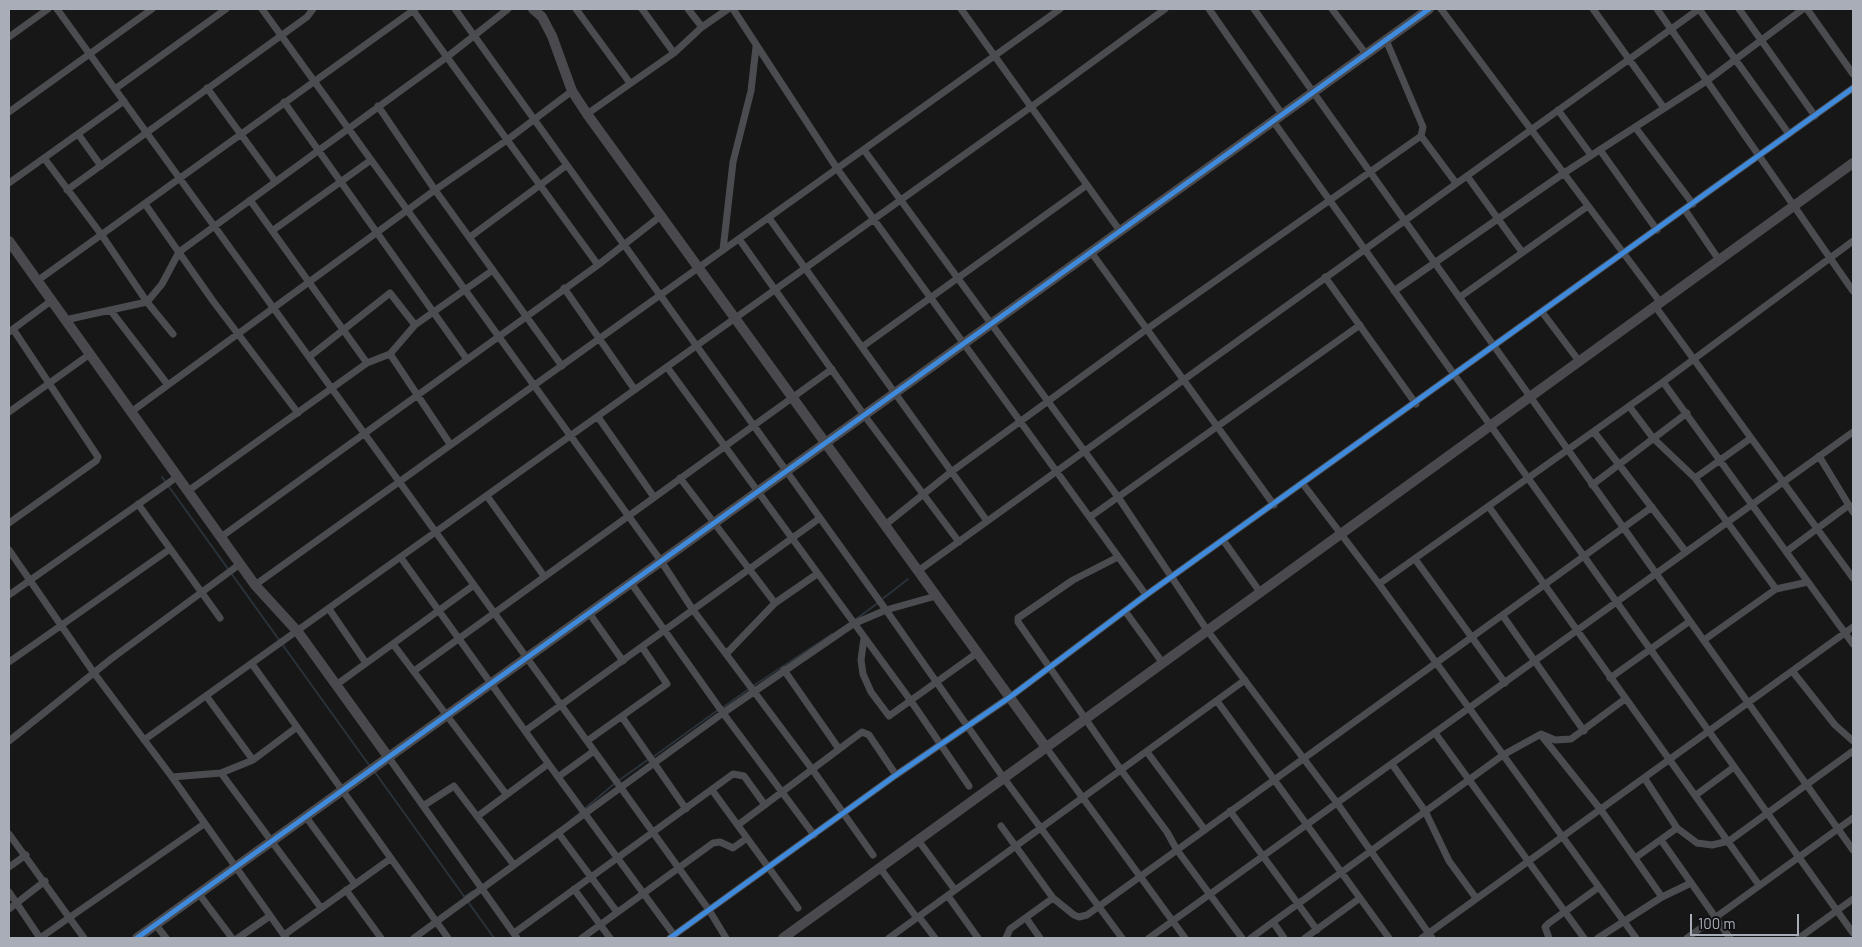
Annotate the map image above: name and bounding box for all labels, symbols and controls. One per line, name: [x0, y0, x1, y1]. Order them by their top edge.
scale bar: [1692, 904, 1801, 936]
text: 100 m: [1698, 914, 1736, 932]

